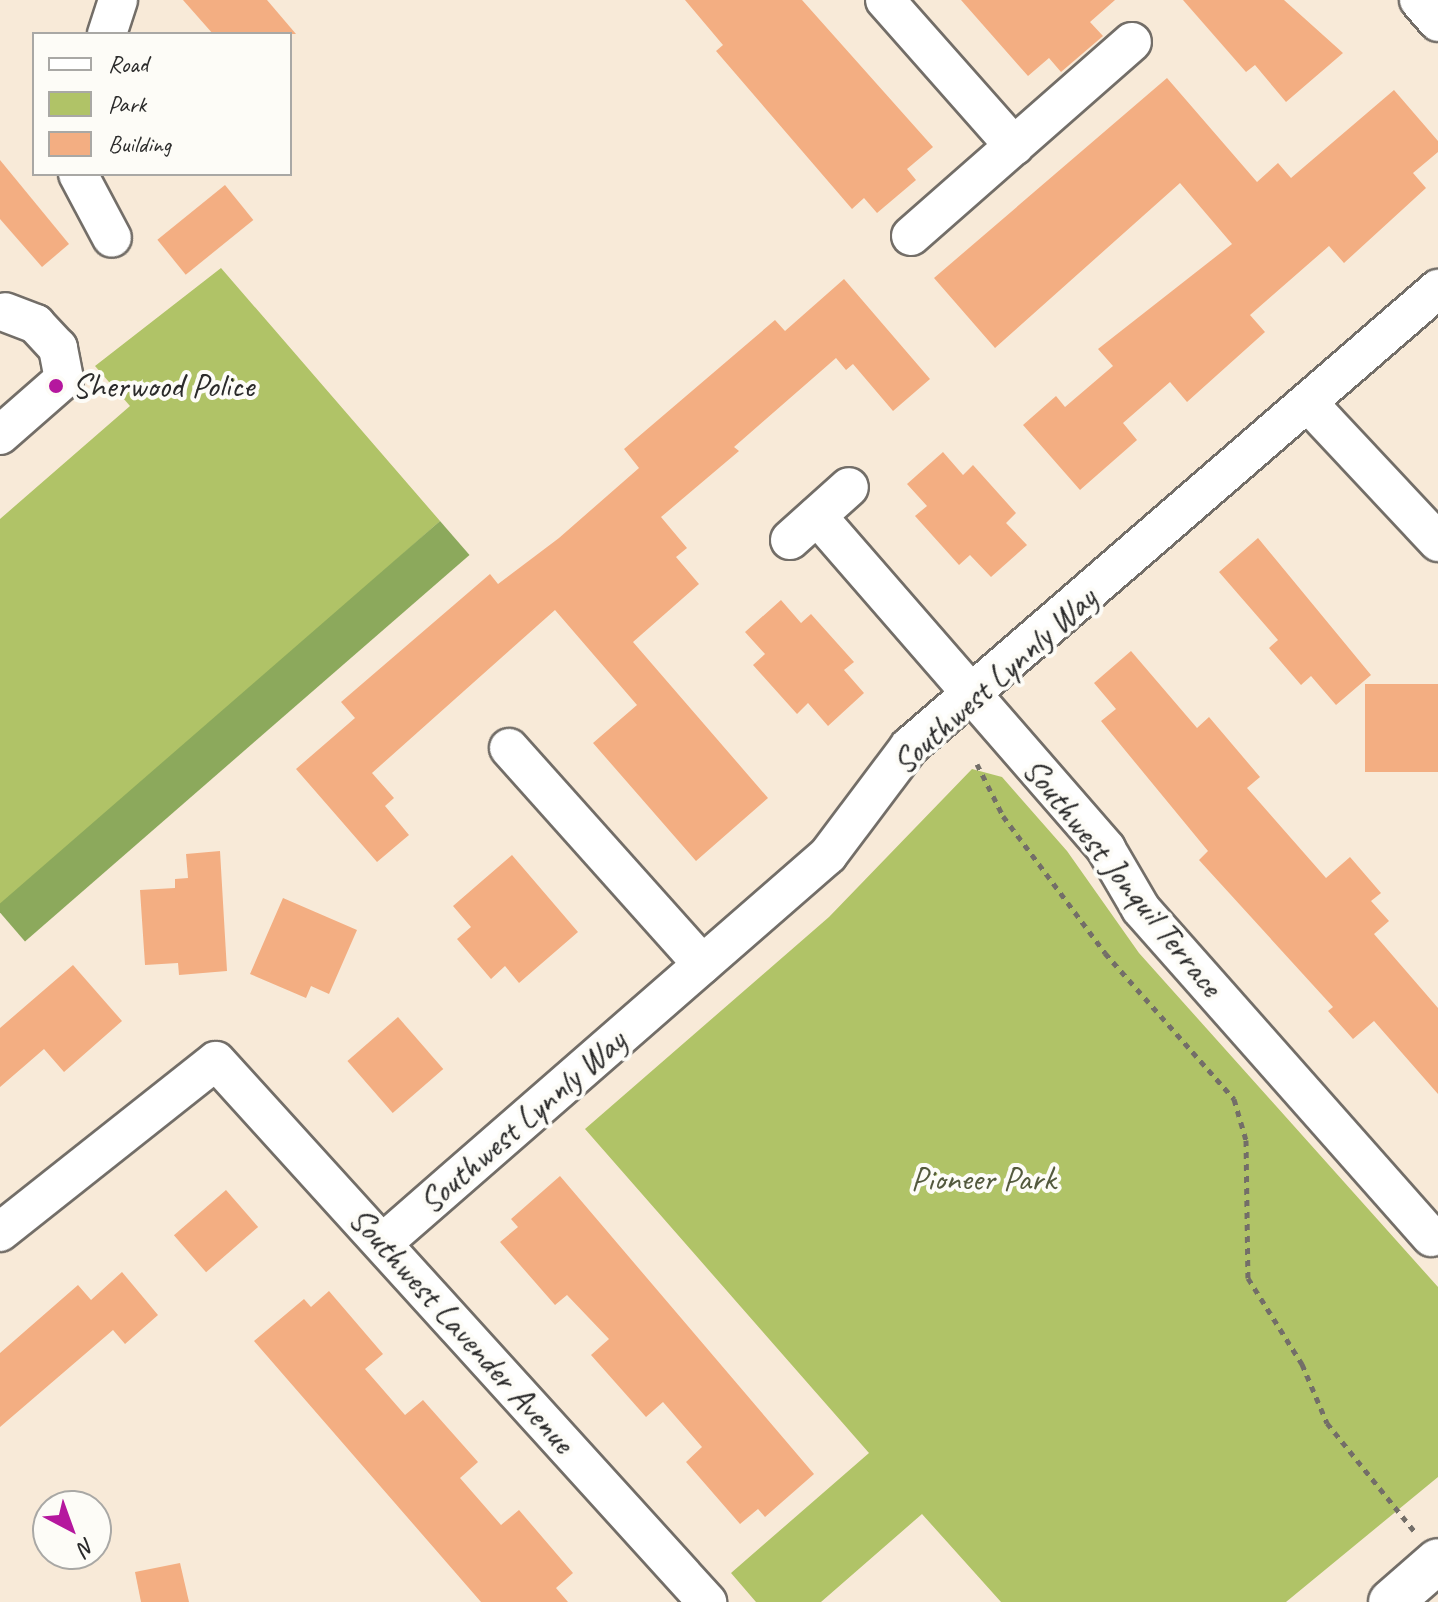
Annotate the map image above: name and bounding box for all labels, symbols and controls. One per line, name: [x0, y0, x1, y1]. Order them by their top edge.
legend: [32, 32, 292, 176]
text: Road: [108, 49, 148, 79]
text: Park: [108, 89, 146, 119]
text: Building: [108, 129, 171, 159]
place label: Sherwood Police: [72, 366, 253, 406]
marker: Sherwood Police: [47, 377, 65, 395]
street label: Southwest Lynnly Way: [884, 578, 1104, 782]
street label: Southwest Jonquil Terrace: [1014, 749, 1232, 1005]
street label: Southwest Lynnly Way: [411, 1021, 633, 1221]
park label: Pioneer Park: [910, 1159, 1056, 1199]
street label: Southwest Lavender Avenue: [341, 1199, 583, 1461]
north arrow: [32, 1490, 112, 1570]
text: N: [72, 1532, 101, 1562]

